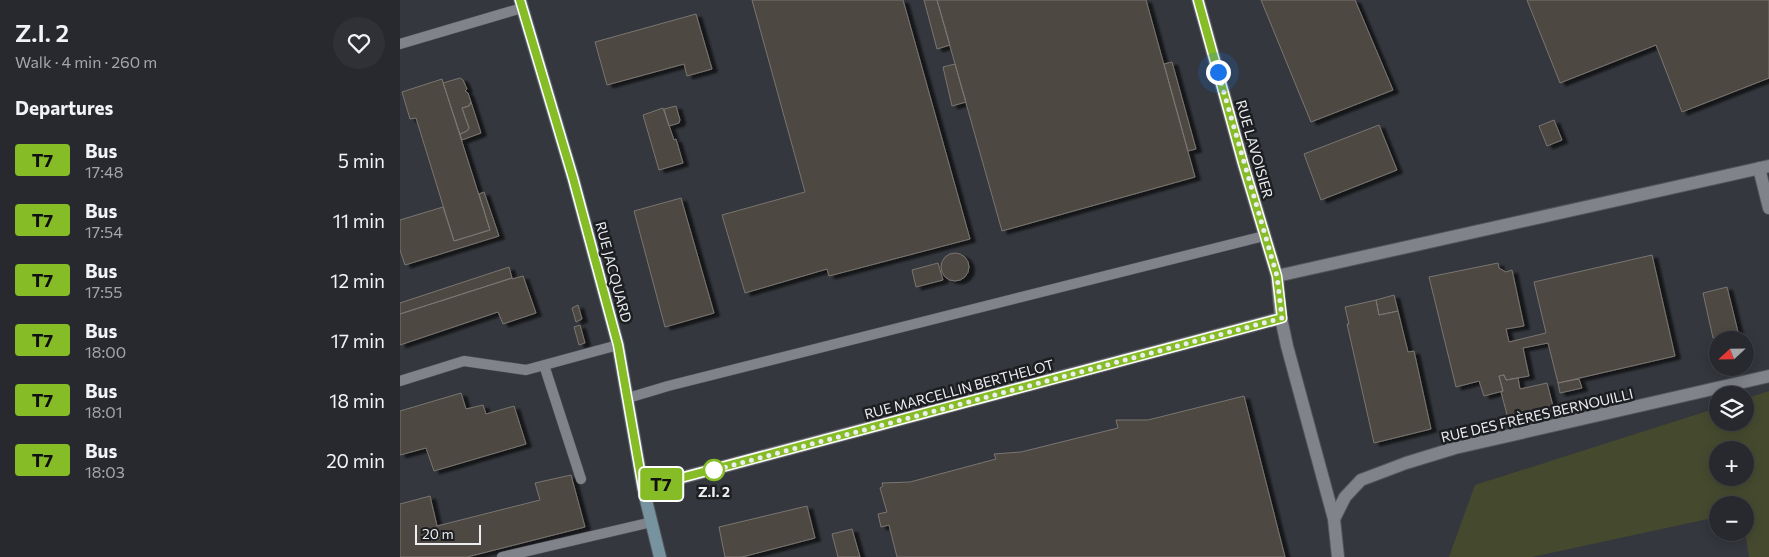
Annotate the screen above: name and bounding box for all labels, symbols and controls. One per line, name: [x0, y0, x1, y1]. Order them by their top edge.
button: heart: [333, 17, 385, 69]
text: Z.I. 2: [15, 18, 69, 47]
text: Walk · 4 min · 260 m: [15, 52, 157, 71]
your location: [1206, 60, 1231, 85]
text: Departures: [15, 96, 113, 119]
street label: RUE LAVOISIER: [1233, 98, 1277, 200]
text: Bus: [85, 139, 117, 162]
text: T7: [32, 149, 53, 171]
text: 5 min: [338, 149, 385, 172]
text: 17:48: [85, 162, 123, 181]
text: Bus: [85, 199, 117, 222]
text: T7: [32, 209, 53, 231]
text: 11 min: [333, 209, 385, 232]
street label: RUE JACQUARD: [592, 220, 636, 324]
text: 17:54: [85, 222, 123, 241]
text: Bus: [85, 259, 117, 282]
text: T7: [32, 269, 53, 291]
text: 12 min: [330, 269, 385, 292]
text: 17:55: [85, 282, 122, 301]
text: Bus: [85, 319, 117, 342]
text: T7: [32, 329, 53, 351]
text: 17 min: [331, 329, 385, 352]
north arrow: [1709, 331, 1754, 376]
map controls: [1709, 331, 1754, 541]
text: 18:00: [85, 342, 126, 361]
street label: RUE MARCELLIN BERTHELOT: [862, 355, 1056, 423]
text: Bus: [85, 379, 117, 402]
street label: RUE DES FRÈRES BERNOUILLI: [1439, 385, 1635, 445]
button: layers: [1709, 386, 1754, 431]
text: T7: [32, 389, 53, 411]
text: 18 min: [329, 389, 385, 412]
text: 18:01: [85, 402, 123, 421]
text: Bus: [85, 439, 117, 462]
button: +: [1709, 441, 1754, 486]
text: T7: [32, 449, 53, 471]
text: 20 min: [326, 449, 385, 472]
marker: Z.I. 2: [703, 459, 725, 481]
text: 18:03: [85, 462, 125, 481]
line badge: T7: [638, 468, 684, 500]
text: T7: [650, 473, 672, 495]
place label: Z.I. 2: [698, 483, 730, 500]
button: −: [1709, 496, 1754, 541]
scale bar: [415, 522, 481, 545]
text: 20 m: [422, 525, 454, 542]

